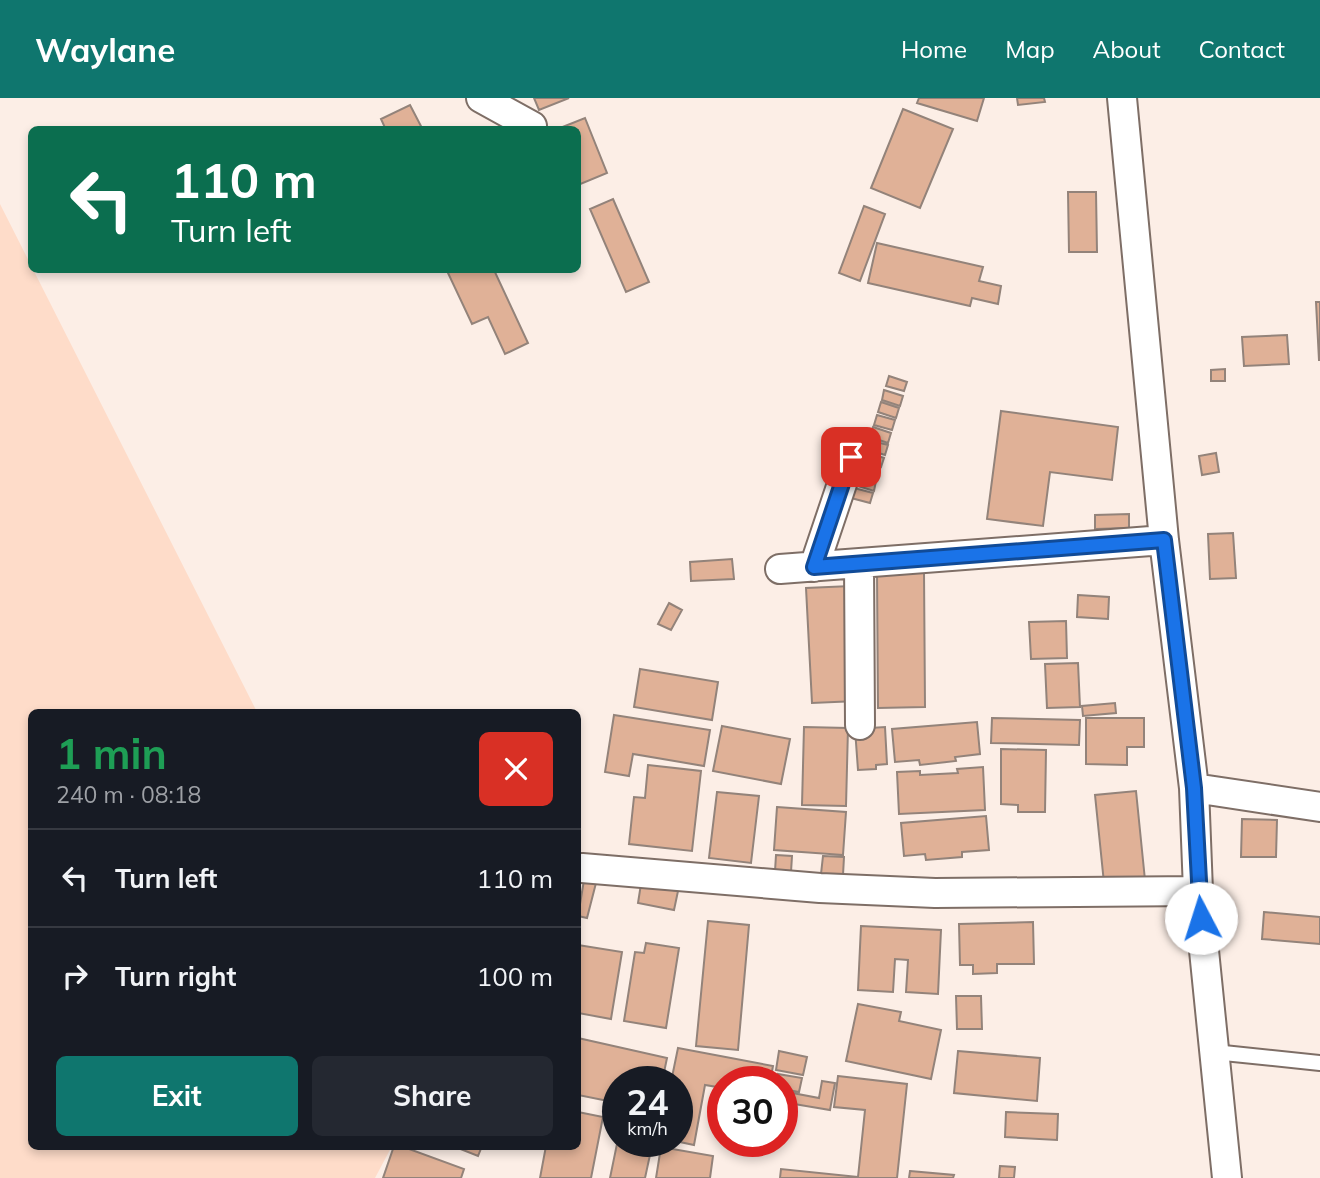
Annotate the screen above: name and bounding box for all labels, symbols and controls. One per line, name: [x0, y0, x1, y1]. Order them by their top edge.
text: Waylane: [35, 29, 175, 70]
text: Home: [901, 34, 967, 64]
text: Map: [1005, 34, 1055, 64]
text: About: [1093, 34, 1161, 64]
text: Contact: [1199, 34, 1285, 64]
text: 110 m: [171, 149, 317, 210]
icon: left: [56, 154, 147, 245]
text: Turn left: [171, 210, 291, 250]
pin: [821, 427, 881, 487]
icon: arrive: [832, 438, 870, 476]
text: 1 min: [56, 727, 167, 780]
button: close: [479, 732, 553, 806]
text: 240 m · 08:18: [56, 780, 201, 809]
icon: left: [56, 859, 94, 897]
text: Turn left: [115, 862, 217, 895]
text: 110 m: [477, 862, 553, 895]
position arrow: [1164, 881, 1238, 955]
icon: right: [56, 957, 94, 995]
text: Turn right: [115, 960, 236, 993]
text: 100 m: [477, 960, 553, 993]
button: Exit: [56, 1056, 298, 1136]
button: Share: [312, 1056, 553, 1136]
speed limit sign: 30: [707, 1066, 798, 1157]
text: 24: [626, 1080, 669, 1124]
text: km/h: [627, 1117, 668, 1140]

